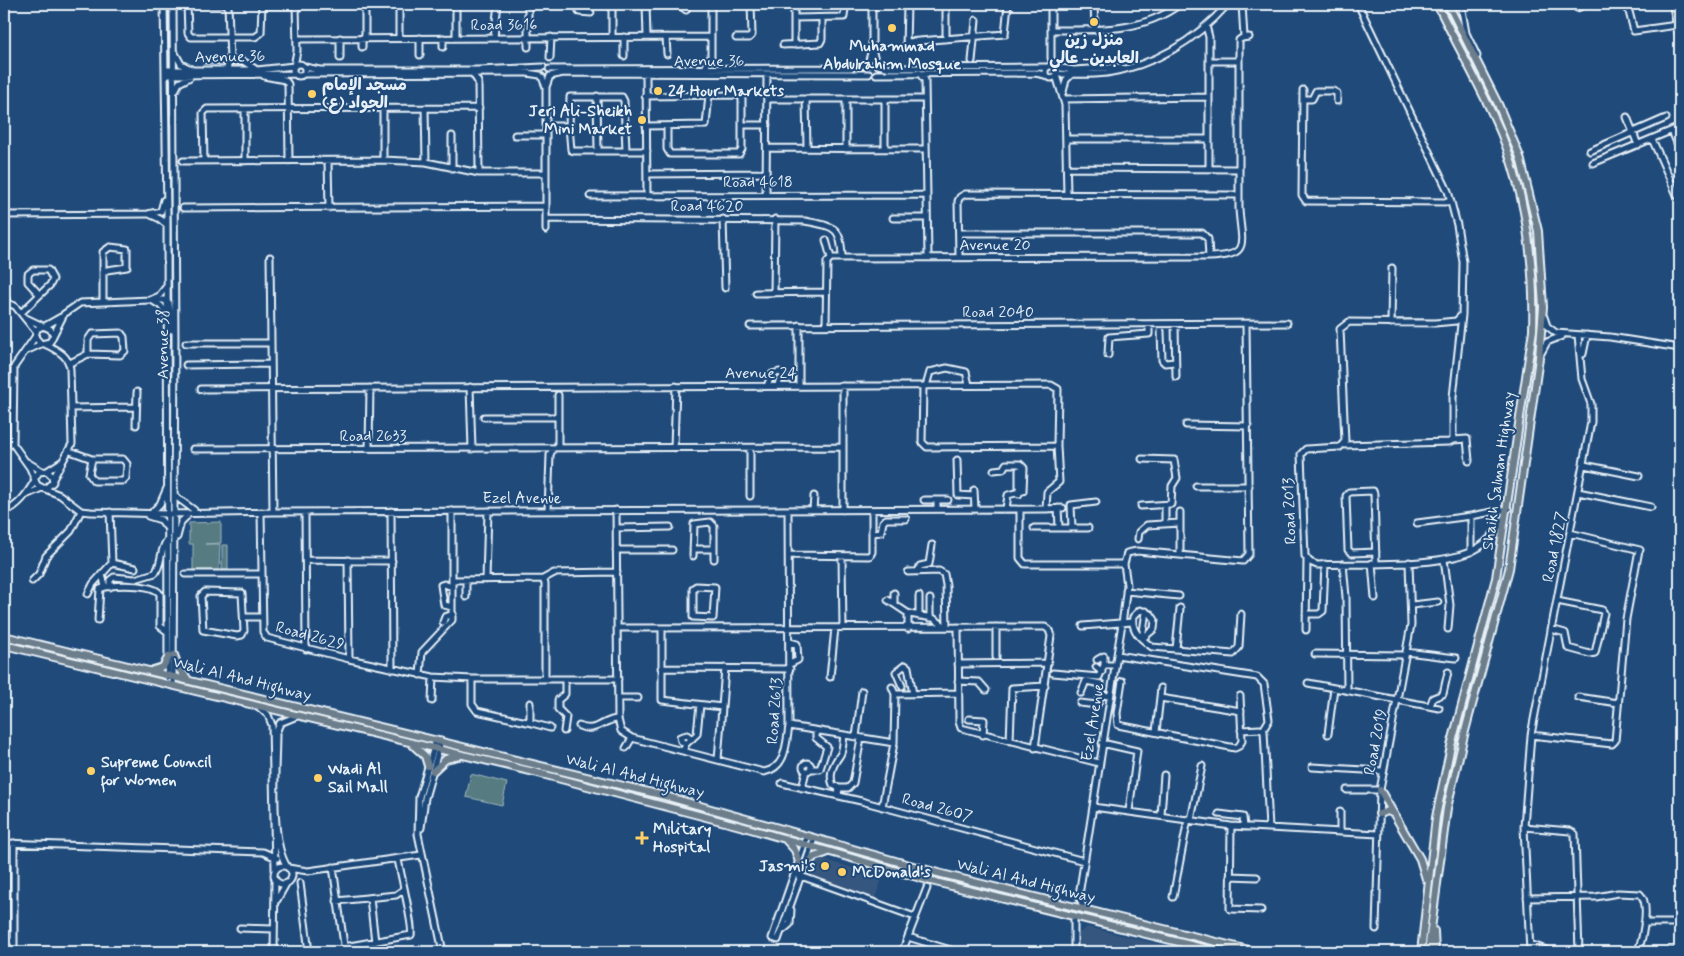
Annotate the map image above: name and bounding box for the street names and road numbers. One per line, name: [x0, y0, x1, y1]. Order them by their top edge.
street label: Road 3616: [471, 15, 537, 36]
street label: Avenue 36: [195, 46, 266, 68]
street label: Avenue 36: [674, 51, 744, 72]
street label: Road 4618: [723, 172, 793, 193]
street label: Road 4620: [671, 196, 744, 217]
street label: Avenue 20: [959, 235, 1031, 256]
street label: Road 2040: [962, 302, 1034, 323]
street label: Avenue 38: [153, 309, 174, 379]
street label: Avenue 24: [725, 363, 797, 384]
street label: Shaikh Salman Highway: [1477, 390, 1521, 552]
street label: Road 2633: [340, 426, 406, 447]
street label: Road 2013: [1278, 477, 1302, 545]
street label: Ezel Avenue: [483, 488, 562, 509]
street label: Road 1827: [1538, 510, 1572, 584]
street label: Road 2629: [273, 617, 347, 655]
street label: Wali Al Ahd Highway: [170, 652, 313, 707]
street label: Road 2613: [762, 677, 788, 745]
street label: Ezel Avenue: [1076, 681, 1110, 763]
street label: Road 2019: [1359, 707, 1393, 777]
street label: Wali Al Ahd Highway: [563, 749, 706, 804]
street label: Road 2607: [899, 788, 975, 828]
street label: Wali Al Ahd Highway: [954, 854, 1097, 909]

